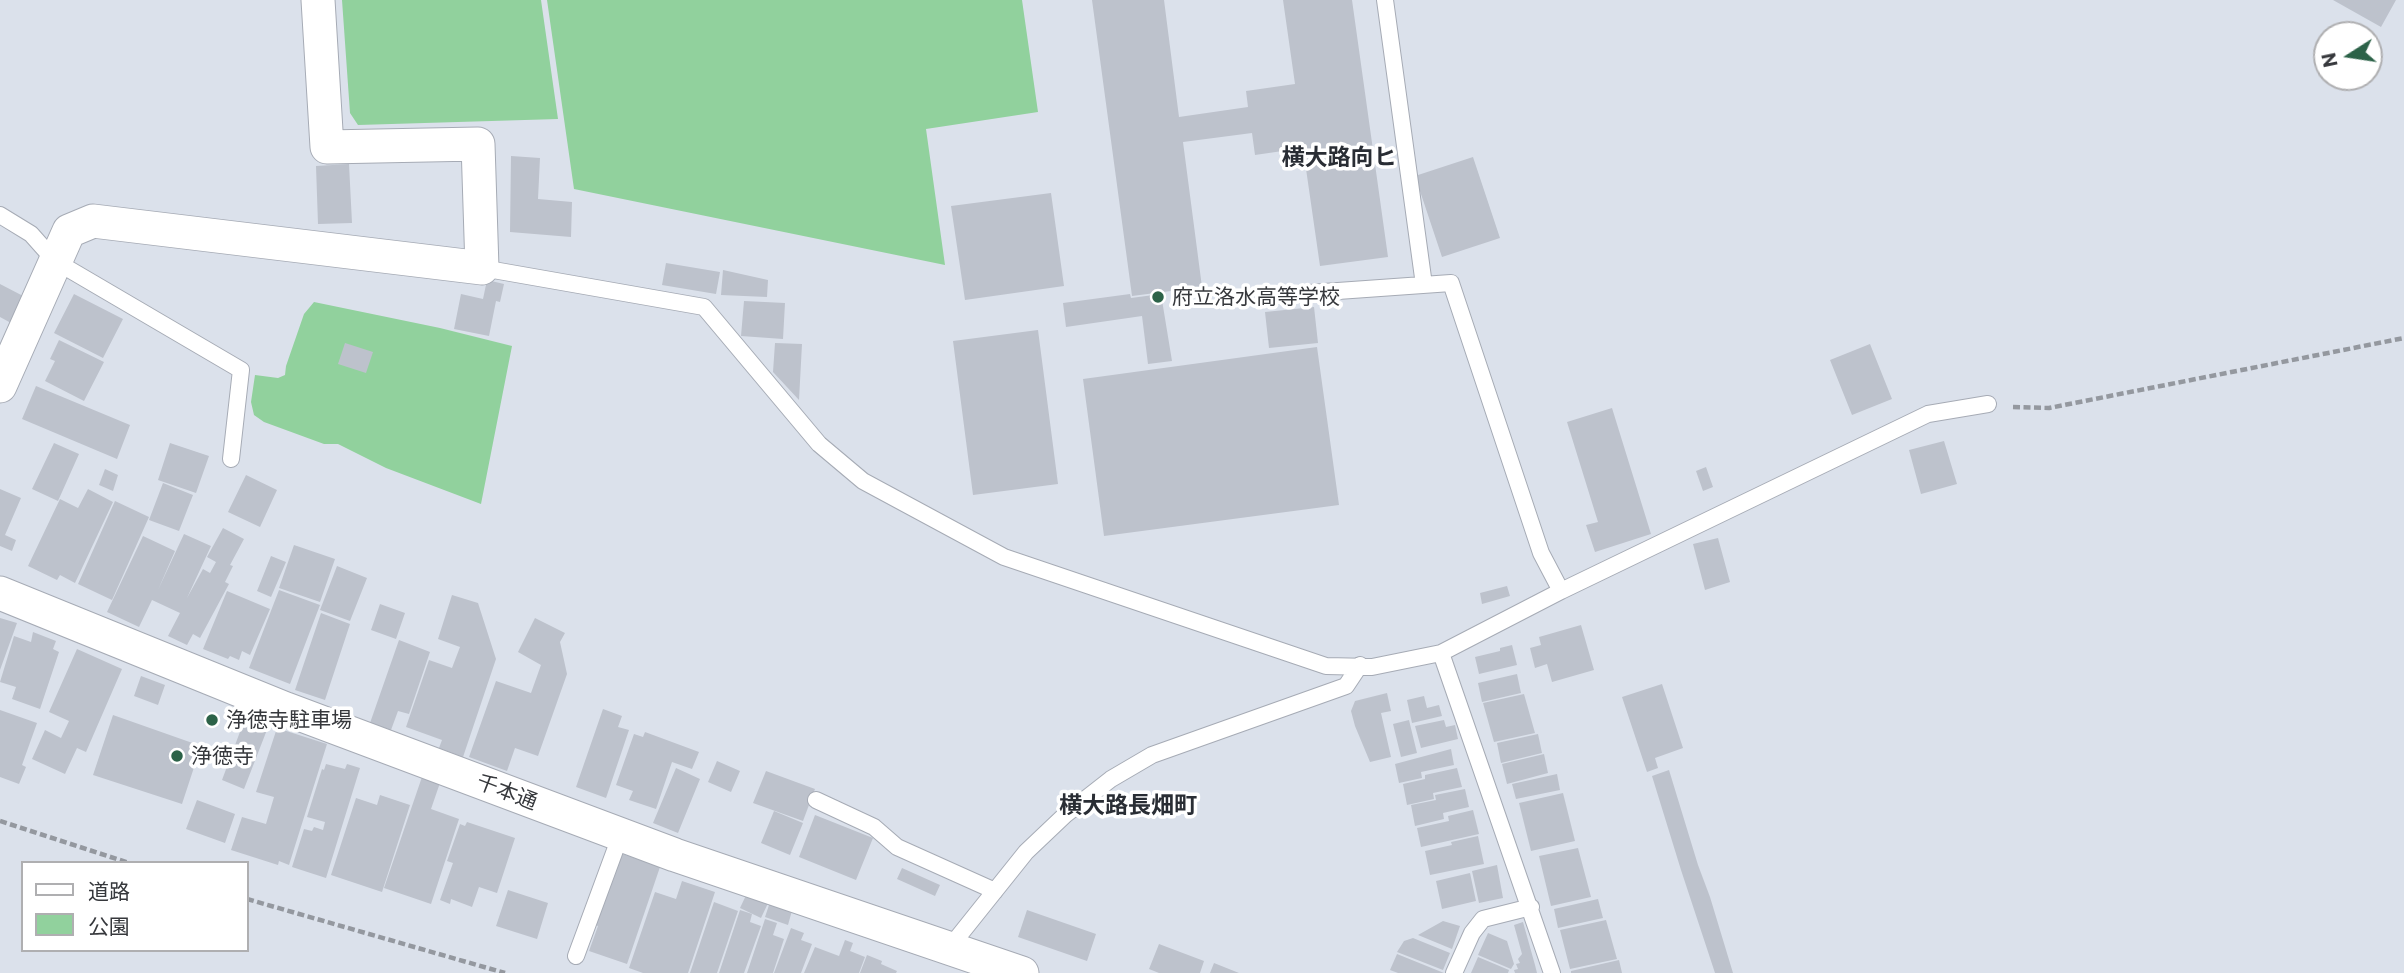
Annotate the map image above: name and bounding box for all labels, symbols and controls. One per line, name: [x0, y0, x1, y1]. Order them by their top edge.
north arrow: [2313, 21, 2383, 91]
text: N: [2316, 51, 2342, 69]
district label: 横大路向ヒ: [1282, 143, 1396, 171]
place label: 府立洛水高等学校: [1172, 284, 1340, 310]
marker: 府立洛水高等学校: [1150, 289, 1166, 305]
place label: 浄徳寺駐車場: [226, 707, 352, 733]
marker: 浄徳寺駐車場: [204, 712, 220, 728]
place label: 浄徳寺: [191, 743, 254, 769]
marker: 浄徳寺: [169, 748, 185, 764]
street label: 千本通: [473, 769, 541, 815]
district label: 横大路長畑町: [1059, 791, 1197, 819]
legend: [21, 861, 248, 952]
text: 道路: [88, 878, 130, 903]
text: 公園: [88, 913, 130, 938]

